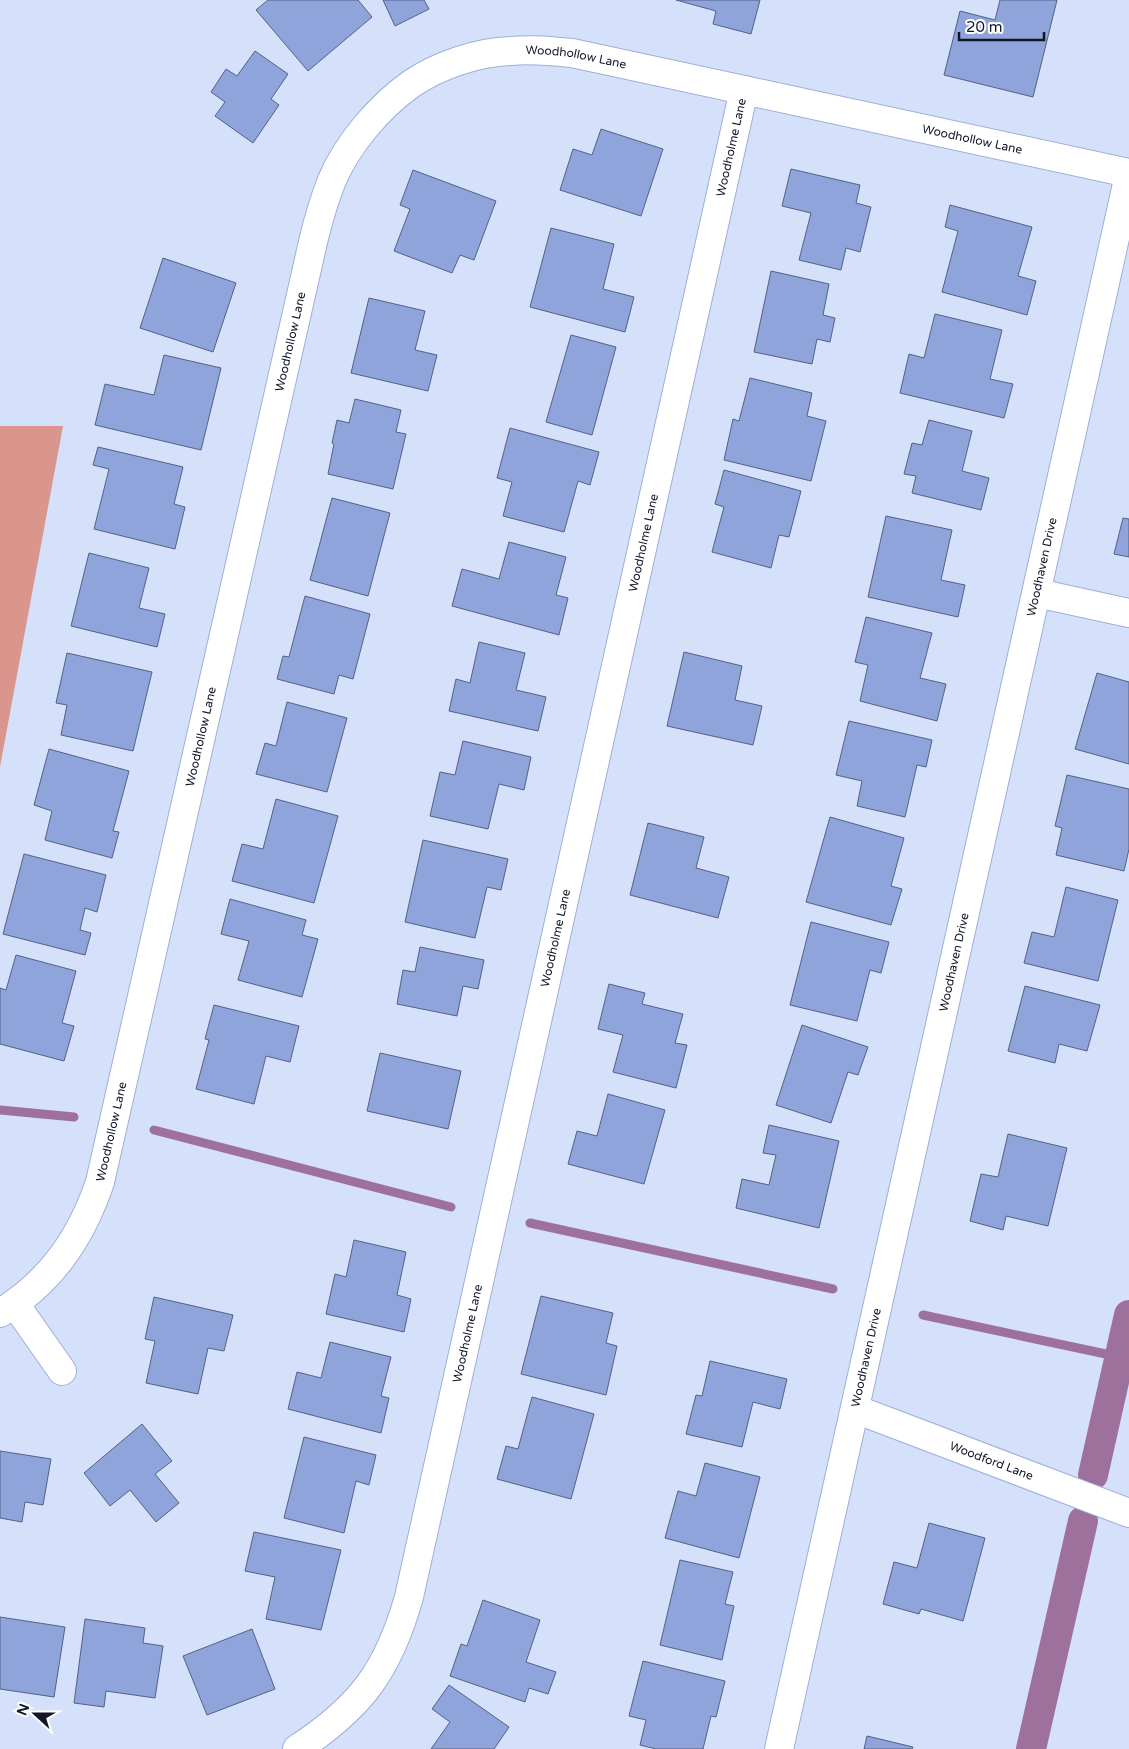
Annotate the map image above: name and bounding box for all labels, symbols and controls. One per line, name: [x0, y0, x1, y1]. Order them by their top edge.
scale bar: [959, 10, 1044, 42]
text: 20 m: [966, 18, 1003, 36]
street label: Woodhollow Lane: [526, 43, 628, 72]
street label: Woodholme Lane: [714, 97, 749, 198]
street label: Woodhollow Lane: [921, 122, 1024, 157]
street label: Woodhollow Lane: [272, 290, 309, 393]
street label: Woodholme Lane: [626, 492, 661, 593]
street label: Woodhaven Drive: [1024, 516, 1060, 618]
street label: Woodhollow Lane: [183, 685, 219, 788]
street label: Woodholme Lane: [538, 888, 573, 989]
street label: Woodhaven Drive: [936, 911, 972, 1013]
street label: Woodhollow Lane: [93, 1080, 130, 1183]
street label: Woodholme Lane: [450, 1283, 485, 1384]
street label: Woodhaven Drive: [848, 1307, 884, 1408]
street label: Woodford Lane: [948, 1439, 1035, 1483]
north arrow: [10, 1689, 60, 1739]
text: N: [13, 1701, 33, 1718]

